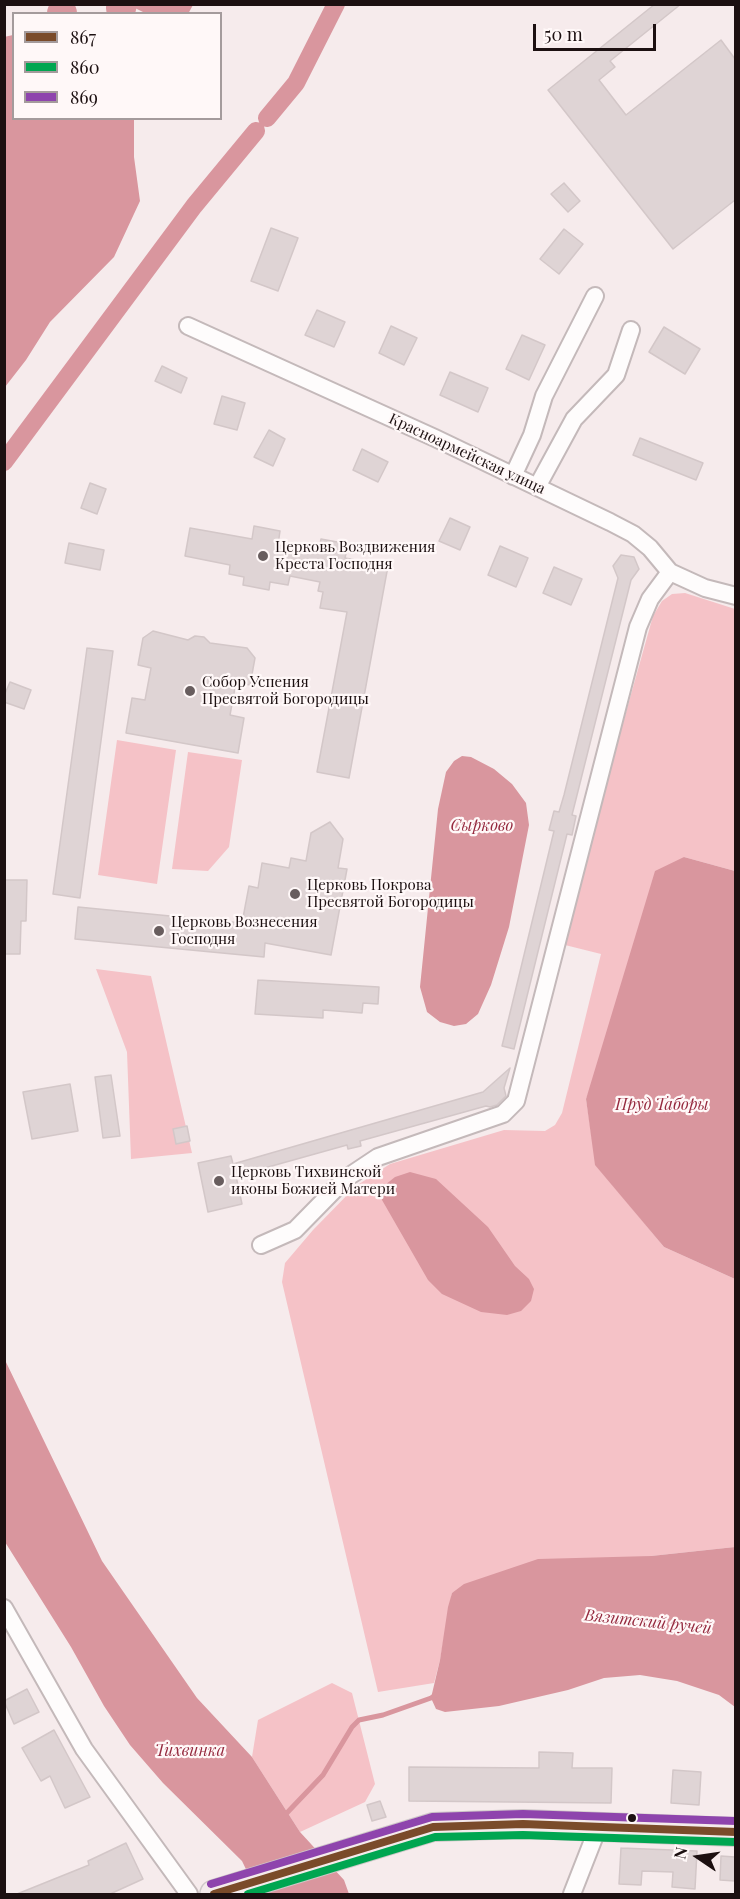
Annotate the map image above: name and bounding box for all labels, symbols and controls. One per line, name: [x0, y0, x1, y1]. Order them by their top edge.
legend: [12, 12, 222, 120]
scale bar: [536, 12, 659, 50]
text: 50 m: [544, 22, 583, 46]
text: 867: [70, 25, 96, 49]
text: 860: [70, 55, 99, 79]
text: 869: [70, 85, 98, 109]
street label: Красноармейская улица: [386, 410, 548, 498]
place label: Церковь Воздвижения Креста Господня: [275, 538, 435, 573]
marker: Церковь Воздвижения Креста Господня: [256, 549, 270, 563]
place label: Собор Успения Пресвятой Богородицы: [202, 673, 369, 708]
marker: Собор Успения Пресвятой Богородицы: [183, 684, 197, 698]
water label: Сырково: [451, 816, 513, 836]
place label: Церковь Покрова Пресвятой Богородицы: [307, 876, 474, 911]
marker: Церковь Покрова Пресвятой Богородицы: [288, 887, 302, 901]
place label: Церковь Вознесения Господня: [171, 913, 318, 948]
marker: Церковь Вознесения Господня: [152, 924, 166, 938]
water label: Пруд Таборы: [615, 1095, 709, 1115]
place label: Церковь Тихвинской иконы Божией Матери: [231, 1163, 395, 1198]
marker: Церковь Тихвинской иконы Божией Матери: [212, 1174, 226, 1188]
water label: Вязитский ручей: [584, 1606, 712, 1638]
water label: Тихвинка: [155, 1741, 225, 1761]
unlabelled marker: [626, 1812, 638, 1824]
north arrow: [668, 1827, 728, 1887]
text: N: [668, 1845, 692, 1861]

